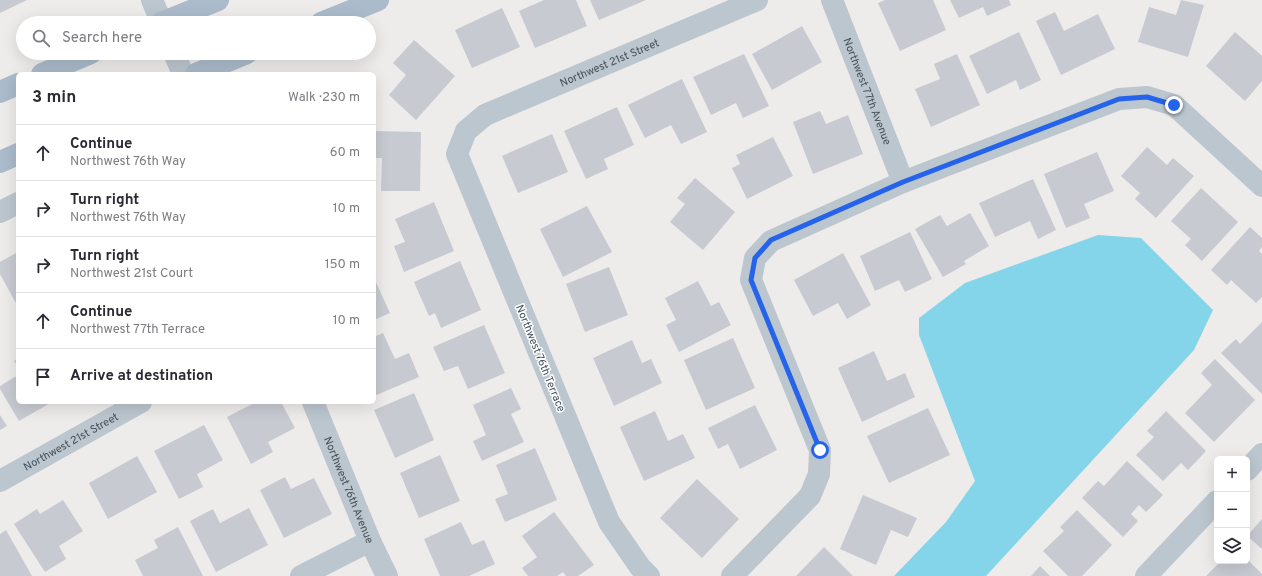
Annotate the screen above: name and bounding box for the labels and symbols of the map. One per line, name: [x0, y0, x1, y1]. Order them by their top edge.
street label: Northwest 21st Street: [558, 36, 661, 91]
street label: Northwest 77th Avenue: [839, 36, 894, 147]
route end: [1165, 96, 1183, 114]
street label: Northwest 76th Terrace: [512, 303, 568, 414]
street label: Northwest 21st Street: [21, 410, 121, 474]
street label: Northwest 76th Avenue: [320, 435, 376, 546]
route start: [811, 441, 829, 459]

